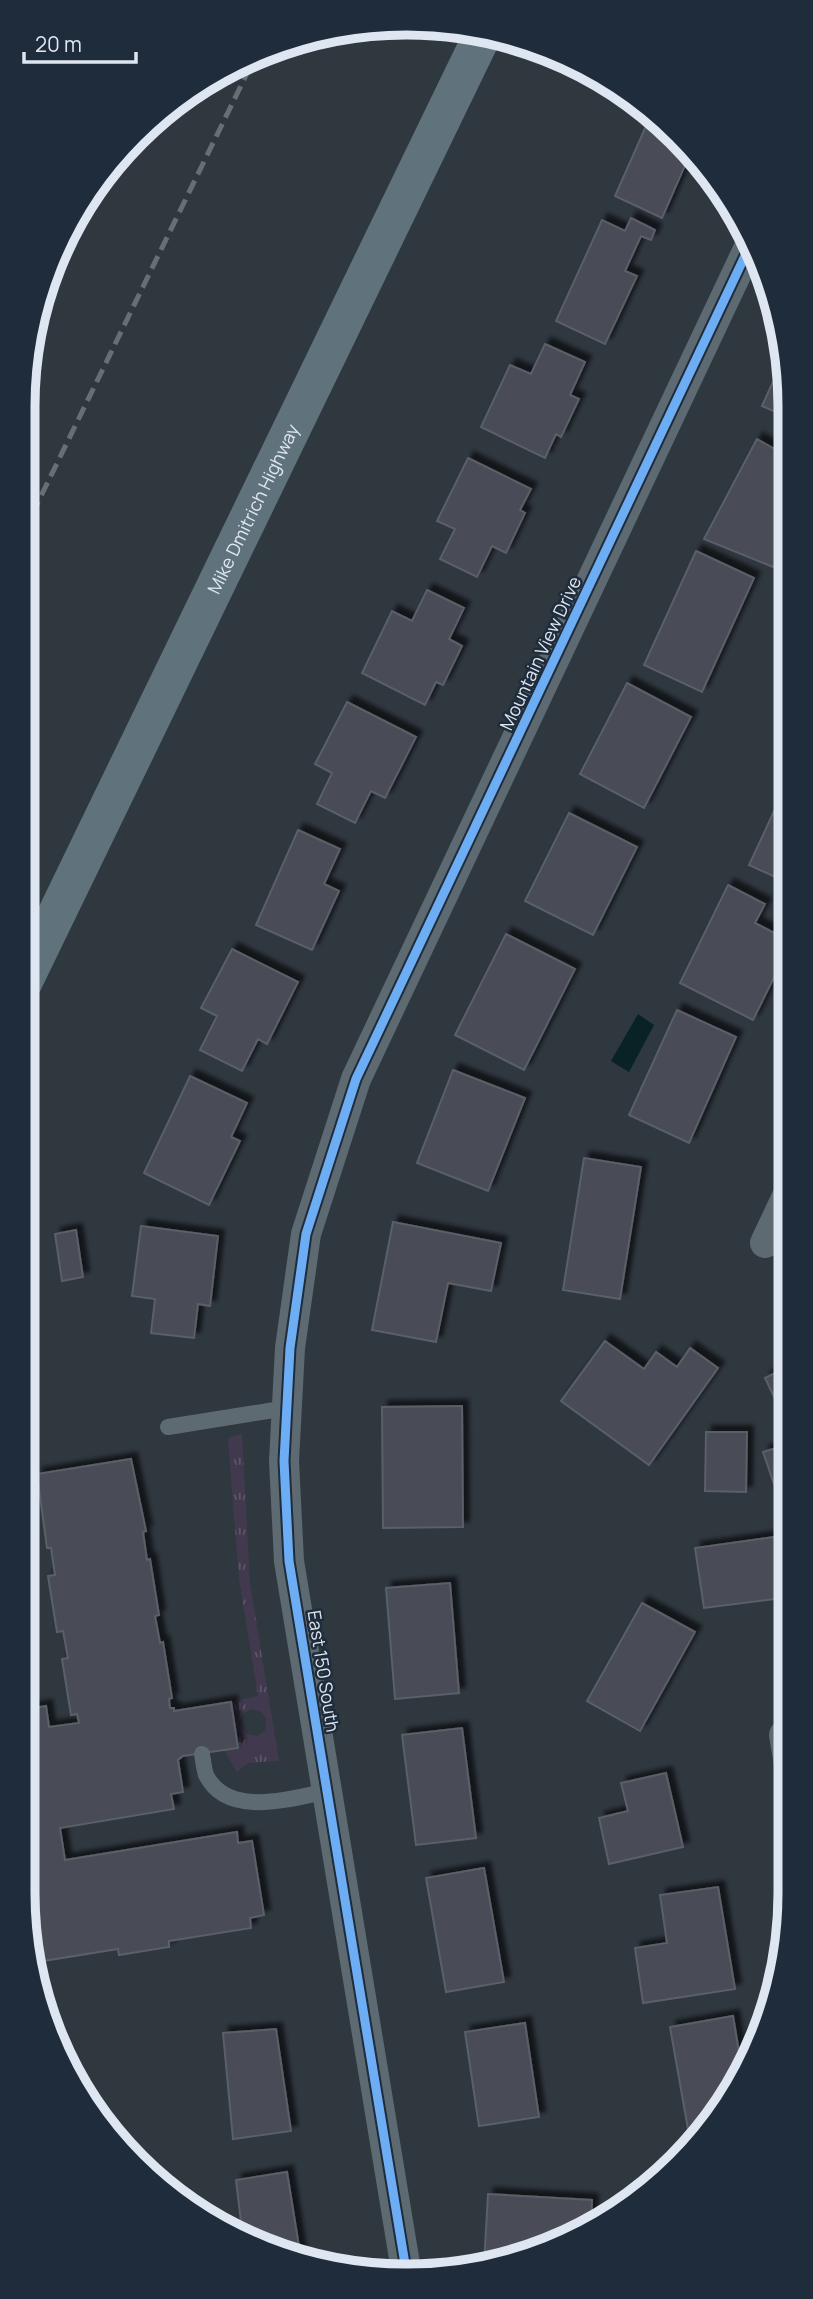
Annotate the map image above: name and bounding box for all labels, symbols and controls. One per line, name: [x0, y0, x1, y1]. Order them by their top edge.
scale bar: [24, 21, 136, 65]
text: 20 m: [35, 30, 82, 58]
street label: Mike Dmitrich Highway: [201, 419, 304, 598]
street label: Mountain View Drive: [494, 572, 586, 734]
street label: East 150 South: [303, 1608, 345, 1734]

